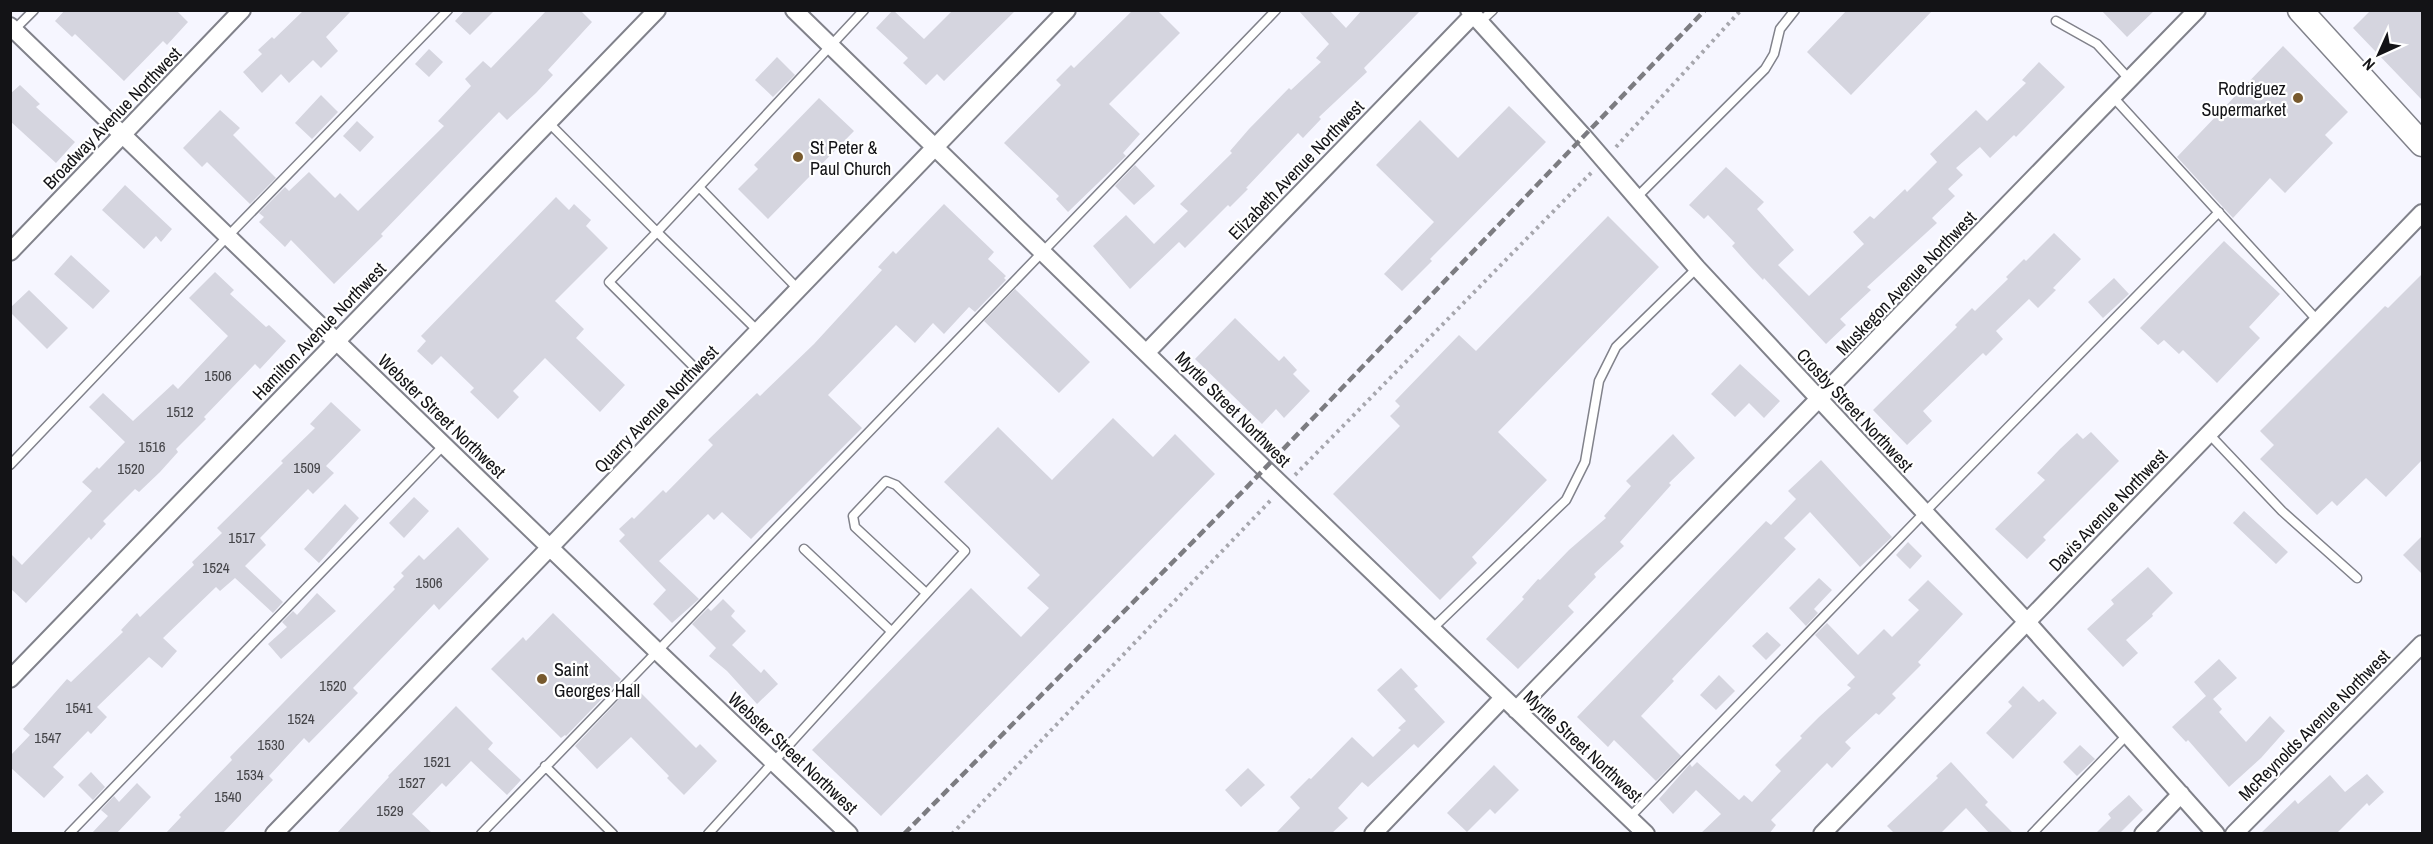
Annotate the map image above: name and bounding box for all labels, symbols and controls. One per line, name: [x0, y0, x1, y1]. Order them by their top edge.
north arrow: [2349, 24, 2409, 84]
street label: Broadway Avenue Northwest: [37, 41, 187, 195]
text: N: [2357, 53, 2380, 76]
place label: Rodriguez Supermarket: [2202, 76, 2286, 122]
marker: Rodriguez Supermarket: [2291, 91, 2305, 105]
street label: Elizabeth Avenue Northwest: [1223, 95, 1369, 245]
place label: St Peter & Paul Church: [810, 135, 891, 181]
marker: St Peter & Paul Church: [791, 150, 805, 164]
street label: Muskegon Avenue Northwest: [1830, 205, 1982, 361]
street label: Hamilton Avenue Northwest: [247, 257, 391, 405]
street label: Quarry Avenue Northwest: [588, 340, 724, 478]
street label: Crosby Street Northwest: [1791, 343, 1919, 477]
street label: Myrtle Street Northwest: [1170, 346, 1296, 472]
street label: Webster Street Northwest: [373, 348, 511, 484]
house number: 1506: [204, 365, 232, 386]
house number: 1512: [166, 401, 194, 422]
house number: 1516: [138, 436, 166, 457]
street label: Davis Avenue Northwest: [2043, 443, 2173, 577]
house number: 1509: [293, 457, 321, 478]
house number: 1520: [117, 458, 145, 479]
house number: 1517: [228, 527, 256, 548]
house number: 1524: [202, 557, 230, 578]
house number: 1506: [415, 572, 443, 593]
street label: McReynolds Avenue Northwest: [2233, 644, 2395, 806]
place label: Saint Georges Hall: [554, 657, 640, 703]
marker: Saint Georges Hall: [535, 672, 549, 686]
house number: 1520: [319, 675, 347, 696]
street label: Myrtle Street Northwest: [1518, 684, 1648, 808]
street label: Webster Street Northwest: [723, 686, 863, 820]
house number: 1541: [65, 697, 93, 718]
house number: 1524: [287, 708, 315, 729]
house number: 1547: [34, 727, 62, 748]
house number: 1530: [257, 734, 285, 755]
house number: 1521: [423, 751, 451, 772]
house number: 1534: [236, 764, 264, 785]
house number: 1527: [398, 772, 426, 793]
house number: 1540: [214, 786, 242, 807]
house number: 1529: [376, 800, 404, 821]

